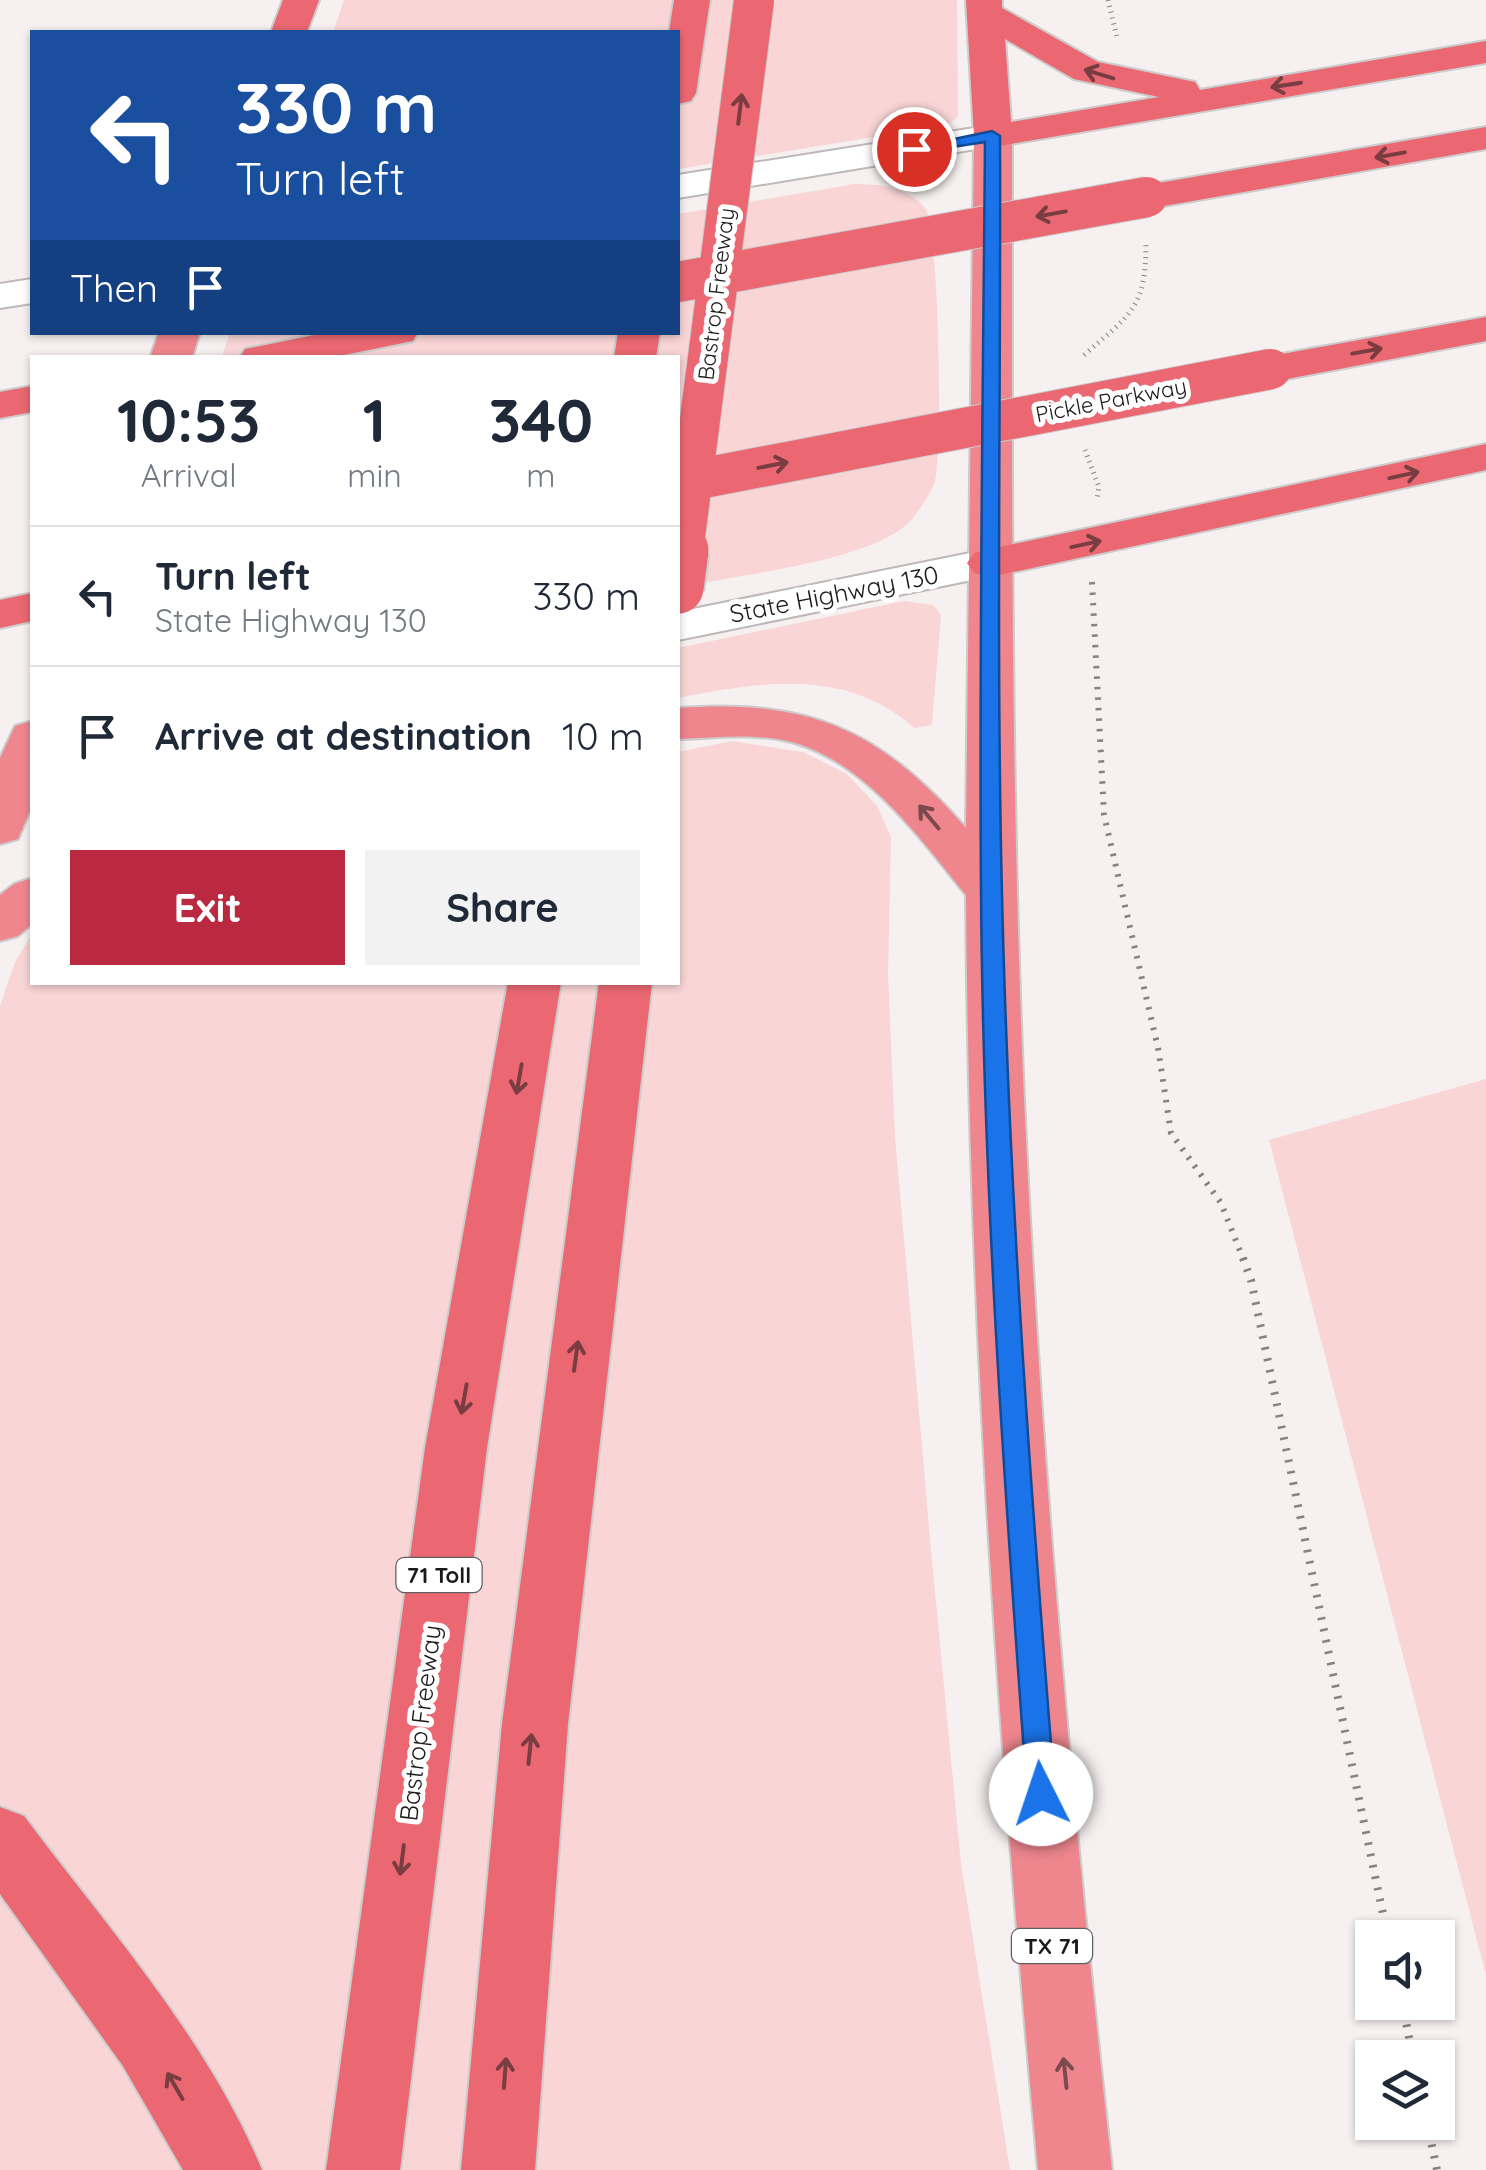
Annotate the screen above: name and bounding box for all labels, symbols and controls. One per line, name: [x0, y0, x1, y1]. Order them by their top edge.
text: 330 m: [235, 63, 437, 151]
one-way arrow: [1084, 64, 1115, 82]
icon: left: [70, 70, 200, 200]
one-way arrow: [1270, 76, 1303, 95]
one-way arrow: [731, 93, 749, 126]
pin: [872, 107, 957, 192]
icon: arrive: [887, 122, 942, 177]
one-way arrow: [1374, 146, 1407, 165]
text: Turn left: [235, 150, 405, 206]
one-way arrow: [1035, 205, 1068, 224]
street label: Bastrop Freeway: [692, 206, 740, 382]
icon: arrive: [178, 260, 233, 315]
text: Then: [70, 264, 158, 312]
one-way arrow: [1350, 341, 1383, 360]
street label: Pickle Parkway: [1033, 372, 1189, 428]
text: 10:53: [117, 382, 260, 457]
text: 1: [363, 382, 386, 457]
text: 340: [489, 382, 593, 457]
one-way arrow: [756, 454, 788, 473]
text: Arrival: [141, 455, 237, 495]
text: min: [347, 455, 402, 495]
text: m: [526, 455, 555, 495]
one-way arrow: [1387, 465, 1419, 483]
one-way arrow: [1069, 533, 1101, 552]
text: Turn left: [155, 552, 311, 600]
street label: State Highway 130: [727, 558, 941, 629]
icon: left: [70, 569, 125, 624]
text: 330 m: [533, 572, 640, 620]
text: State Highway 130: [155, 600, 427, 640]
icon: arrive: [70, 709, 125, 764]
text: Arrive at destination: [155, 712, 532, 760]
text: 10 m: [562, 712, 644, 760]
one-way arrow: [918, 805, 940, 831]
button: Exit: [70, 850, 345, 965]
button: Share: [365, 850, 640, 965]
one-way arrow: [509, 1062, 528, 1094]
one-way arrow: [568, 1341, 586, 1373]
one-way arrow: [454, 1382, 473, 1415]
road number: 71 Toll: [396, 1558, 482, 1592]
street label: Bastrop Freeway: [392, 1623, 447, 1823]
one-way arrow: [521, 1733, 540, 1765]
position arrow: [989, 1742, 1093, 1846]
one-way arrow: [392, 1843, 411, 1875]
map controls: [1355, 1920, 1455, 2140]
button: sound: [1355, 1920, 1455, 2020]
road number: TX 71: [1012, 1929, 1092, 1963]
button: layers: [1355, 2040, 1455, 2140]
one-way arrow: [496, 2057, 515, 2089]
one-way arrow: [1055, 2057, 1074, 2090]
one-way arrow: [165, 2072, 185, 2101]

